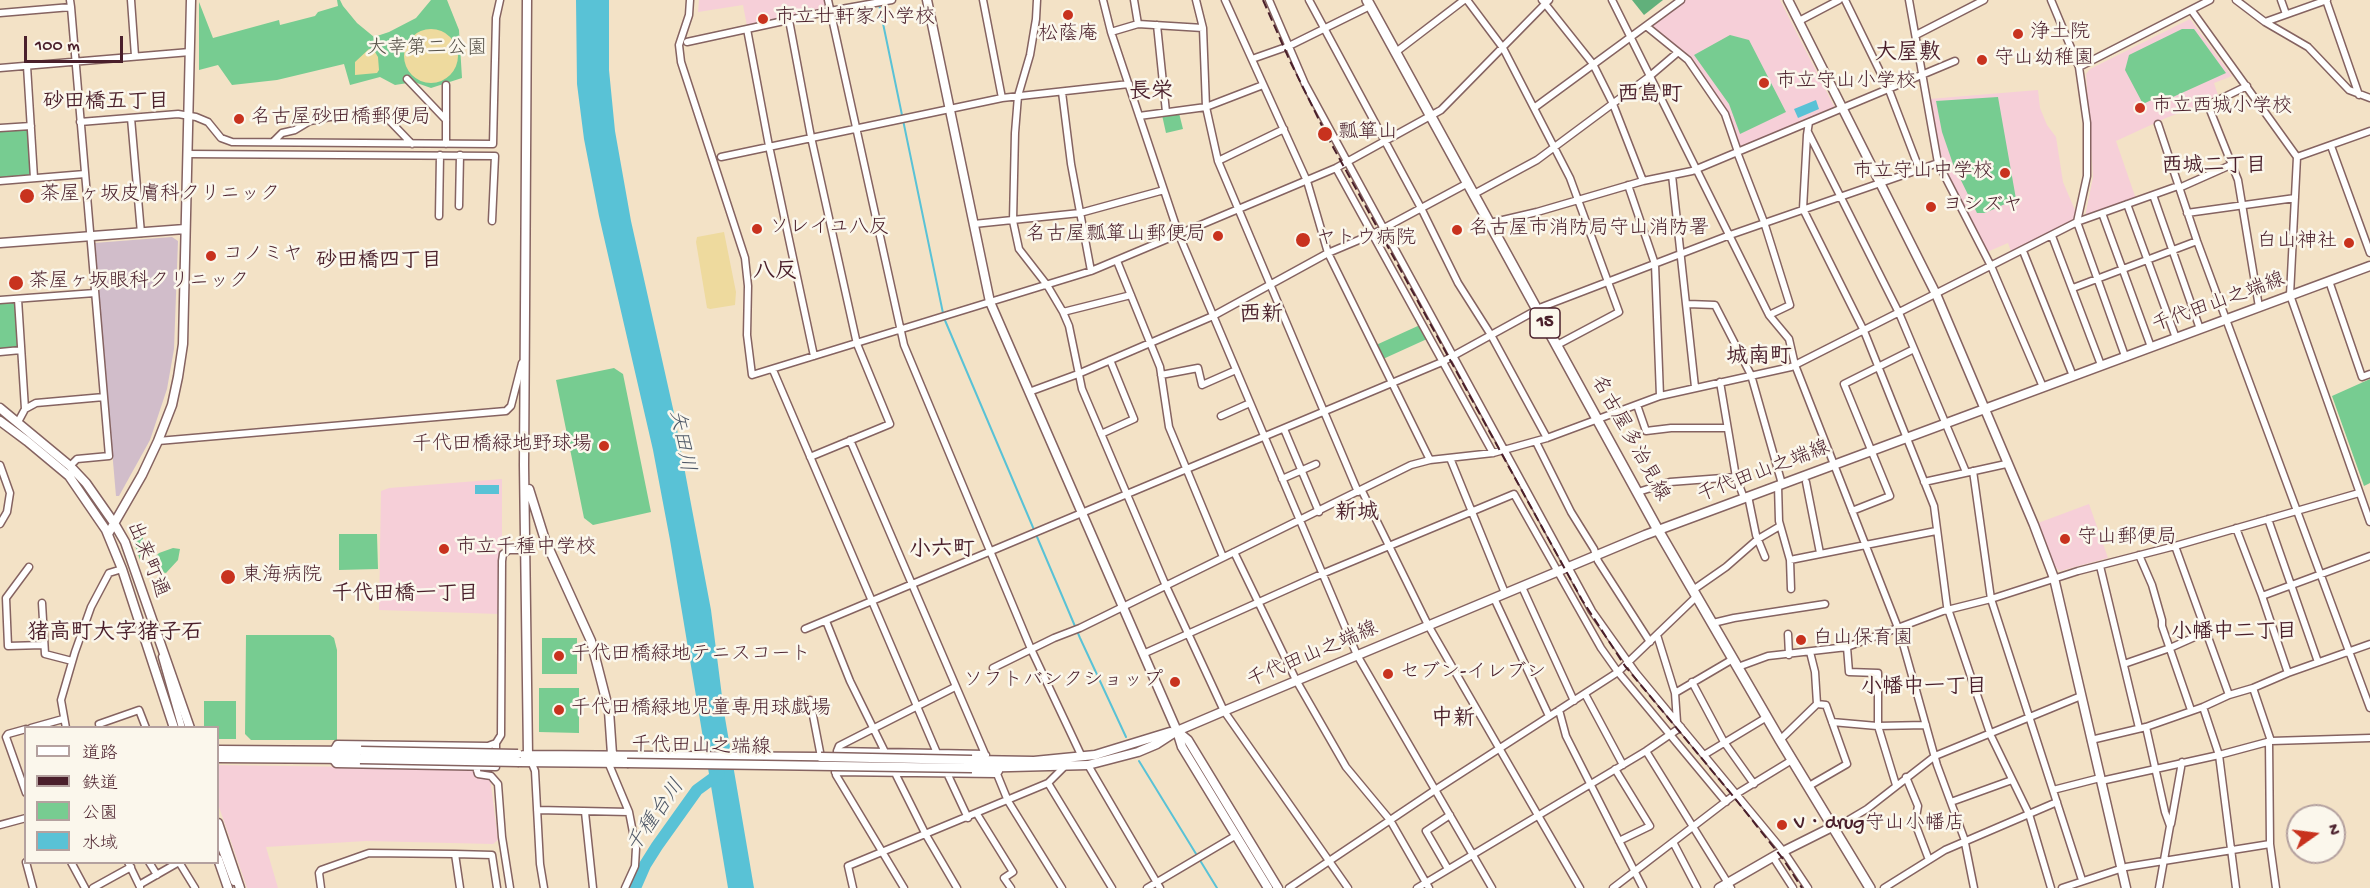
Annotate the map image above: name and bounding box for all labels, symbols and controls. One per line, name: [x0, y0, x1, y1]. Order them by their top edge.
place label: 市立廿軒家小学校: [775, 7, 935, 31]
marker: 松蔭庵: [1061, 8, 1075, 22]
marker: 市立廿軒家小学校: [756, 12, 770, 26]
place label: 浄土院: [2030, 22, 2090, 46]
scale bar: [27, 24, 126, 62]
place label: 松蔭庵: [1038, 24, 1098, 48]
marker: 浄土院: [2011, 27, 2025, 41]
text: 100 m: [35, 36, 80, 57]
park label: 大幸第二公園: [367, 38, 487, 62]
district label: 大屋敷: [1875, 42, 1941, 68]
place label: 守山幼稚園: [1994, 48, 2094, 72]
marker: 守山幼稚園: [1975, 53, 1989, 67]
place label: 市立守山小学校: [1776, 71, 1916, 95]
marker: 市立守山小学校: [1757, 76, 1771, 90]
district label: 長栄: [1129, 81, 1173, 107]
district label: 西島町: [1617, 84, 1683, 110]
district label: 砂田橋五丁目: [43, 91, 169, 117]
place label: 市立西城小学校: [2152, 96, 2292, 120]
marker: 市立西城小学校: [2133, 101, 2147, 115]
place label: 名古屋砂田橋郵便局: [251, 107, 431, 131]
marker: 名古屋砂田橋郵便局: [232, 112, 246, 126]
place label: 瓢箪山: [1338, 122, 1398, 146]
marker: 瓢箪山: [1316, 125, 1334, 143]
district label: 西城二丁目: [2162, 155, 2266, 181]
place label: 市立守山中学校: [1853, 161, 1993, 185]
marker: 市立守山中学校: [1998, 166, 2012, 180]
place label: 茶屋ヶ坂皮膚科クリニック: [40, 184, 280, 208]
marker: 茶屋ヶ坂皮膚科クリニック: [18, 187, 36, 205]
place label: ヨシズヤ: [1943, 195, 2023, 219]
marker: ヨシズヤ: [1924, 200, 1938, 214]
place label: ソレイユ八反: [769, 217, 889, 241]
place label: 名古屋市消防局守山消防署: [1469, 218, 1709, 242]
marker: ソレイユ八反: [750, 222, 764, 236]
marker: 名古屋市消防局守山消防署: [1450, 223, 1464, 237]
place label: 名古屋瓢箪山郵便局: [1026, 224, 1206, 248]
place label: ヤトウ病院: [1316, 228, 1416, 252]
marker: 名古屋瓢箪山郵便局: [1211, 229, 1225, 243]
marker: ヤトウ病院: [1294, 231, 1312, 249]
place label: 白山神社: [2257, 231, 2337, 255]
marker: 白山神社: [2342, 236, 2356, 250]
place label: コノミヤ: [223, 244, 303, 268]
marker: コノミヤ: [204, 249, 218, 263]
district label: 砂田橋四丁目: [316, 250, 442, 276]
district label: 八反: [753, 261, 797, 287]
street label: 千代田山之端線: [2149, 269, 2289, 339]
place label: 茶屋ヶ坂眼科クリニック: [29, 271, 249, 295]
marker: 茶屋ヶ坂眼科クリニック: [7, 274, 25, 292]
district label: 西新: [1239, 304, 1283, 330]
road number: 15: [1530, 308, 1560, 338]
district label: 城南町: [1726, 346, 1792, 372]
street label: 名古屋多治見線: [1585, 372, 1673, 506]
water label: 矢田川: [662, 408, 698, 474]
place label: 千代田橋緑地野球場: [412, 434, 592, 458]
street label: 千代田山之端線: [1694, 437, 1834, 509]
marker: 千代田橋緑地野球場: [597, 439, 611, 453]
district label: 新城: [1335, 502, 1379, 528]
street label: 出来町通: [120, 518, 172, 602]
place label: 守山郵便局: [2077, 527, 2177, 551]
marker: 守山郵便局: [2058, 532, 2072, 546]
place label: 市立千種中学校: [456, 537, 596, 561]
district label: 小六町: [909, 539, 975, 565]
marker: 市立千種中学校: [437, 542, 451, 556]
place label: 東海病院: [242, 565, 322, 589]
marker: 東海病院: [219, 568, 237, 586]
district label: 千代田橋一丁目: [332, 583, 478, 609]
street label: 千代田山之端線: [1244, 618, 1382, 694]
district label: 小幡中二丁目: [2171, 621, 2297, 647]
district label: 猪高町大字猪子石: [27, 622, 203, 648]
place label: 白山保育園: [1813, 628, 1913, 652]
marker: 白山保育園: [1794, 633, 1808, 647]
place label: 千代田橋緑地テニスコート: [571, 644, 811, 668]
marker: 千代田橋緑地テニスコート: [552, 649, 566, 663]
place label: セブン-イレブン: [1400, 662, 1546, 686]
marker: セブン-イレブン: [1381, 667, 1395, 681]
place label: ソフトバンクショップ: [963, 670, 1163, 694]
marker: ソフトバンクショップ: [1168, 675, 1182, 689]
district label: 小幡中一丁目: [1861, 676, 1987, 702]
place label: 千代田橋緑地児童専用球戯場: [571, 698, 831, 722]
marker: 千代田橋緑地児童専用球戯場: [552, 703, 566, 717]
district label: 中新: [1431, 708, 1475, 734]
legend: [24, 726, 219, 864]
street label: 千代田山之端線: [631, 735, 771, 761]
text: 道路: [82, 744, 118, 765]
text: 鉄道: [82, 774, 118, 795]
water label: 千種台川: [623, 775, 691, 859]
text: 公園: [82, 804, 118, 825]
north arrow: [2286, 804, 2346, 864]
place label: V・drug守山小幡店: [1794, 813, 1965, 837]
marker: V・drug守山小幡店: [1775, 818, 1789, 832]
text: N: [2322, 823, 2342, 837]
text: 水域: [82, 834, 118, 855]

